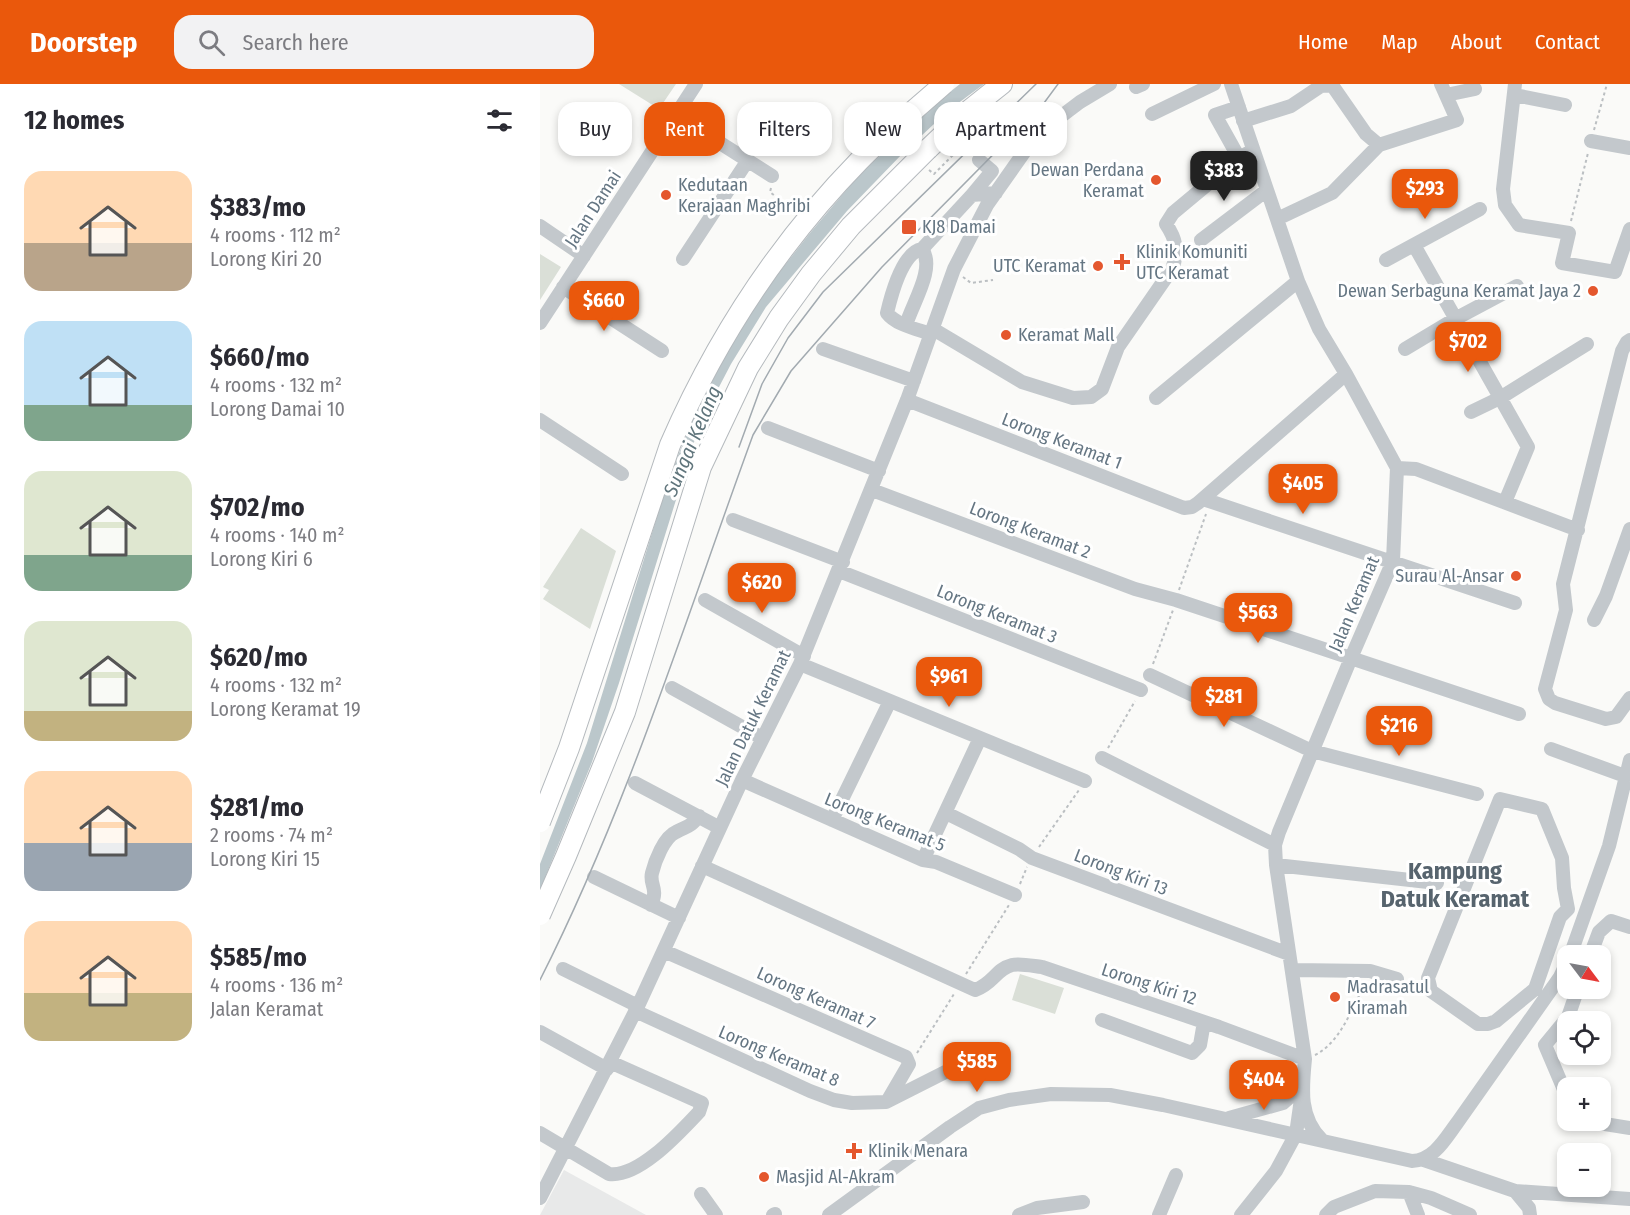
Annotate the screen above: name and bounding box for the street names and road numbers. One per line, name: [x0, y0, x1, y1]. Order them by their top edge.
street label: Jalan Damai: [560, 167, 626, 251]
street label: Lorong Keramat 1: [999, 408, 1125, 474]
street label: Lorong Keramat 2: [966, 497, 1094, 563]
street label: Jalan Keramat: [1324, 553, 1384, 655]
street label: Lorong Keramat 3: [934, 580, 1060, 648]
street label: Jalan Datuk Keramat: [710, 646, 796, 790]
street label: Lorong Keramat 5: [821, 788, 949, 856]
street label: Lorong Kiri 13: [1071, 844, 1171, 900]
street label: Lorong Kiri 12: [1099, 958, 1199, 1010]
street label: Lorong Keramat 7: [753, 962, 879, 1034]
street label: Lorong Keramat 8: [715, 1021, 843, 1091]

